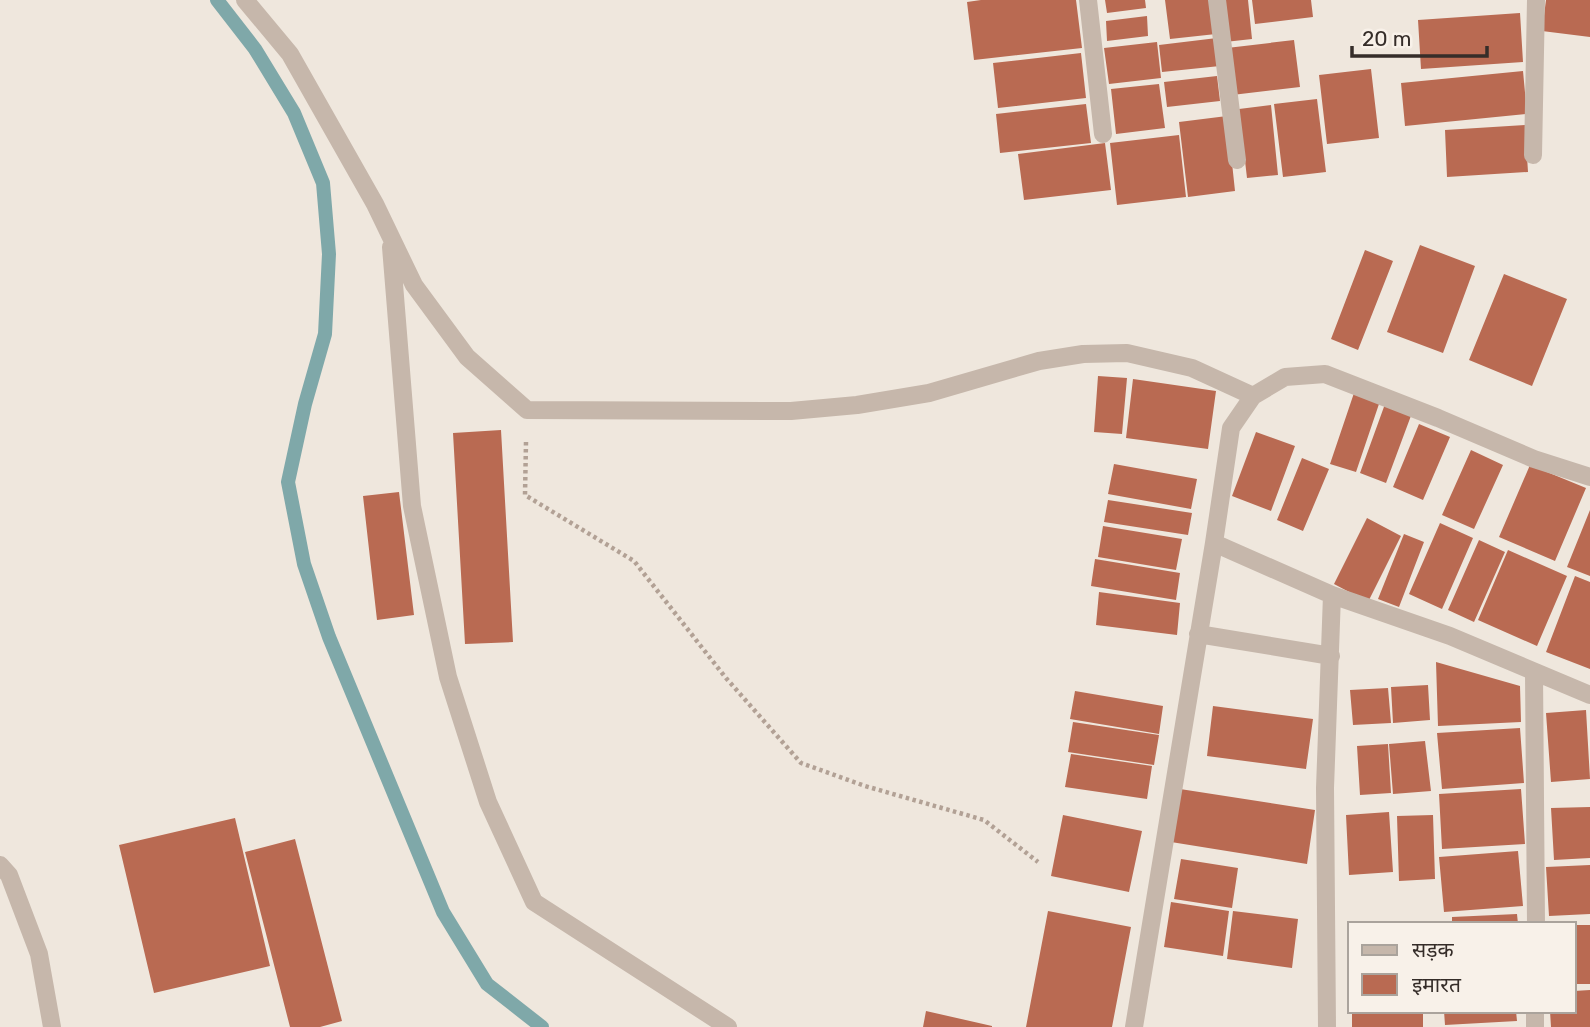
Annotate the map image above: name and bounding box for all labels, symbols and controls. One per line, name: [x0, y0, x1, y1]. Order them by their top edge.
scale bar: [1352, 14, 1487, 58]
text: 20 m: [1362, 26, 1411, 51]
legend: [1348, 922, 1576, 1013]
text: सड़क: [1412, 937, 1454, 962]
text: इमारत: [1412, 972, 1462, 997]

